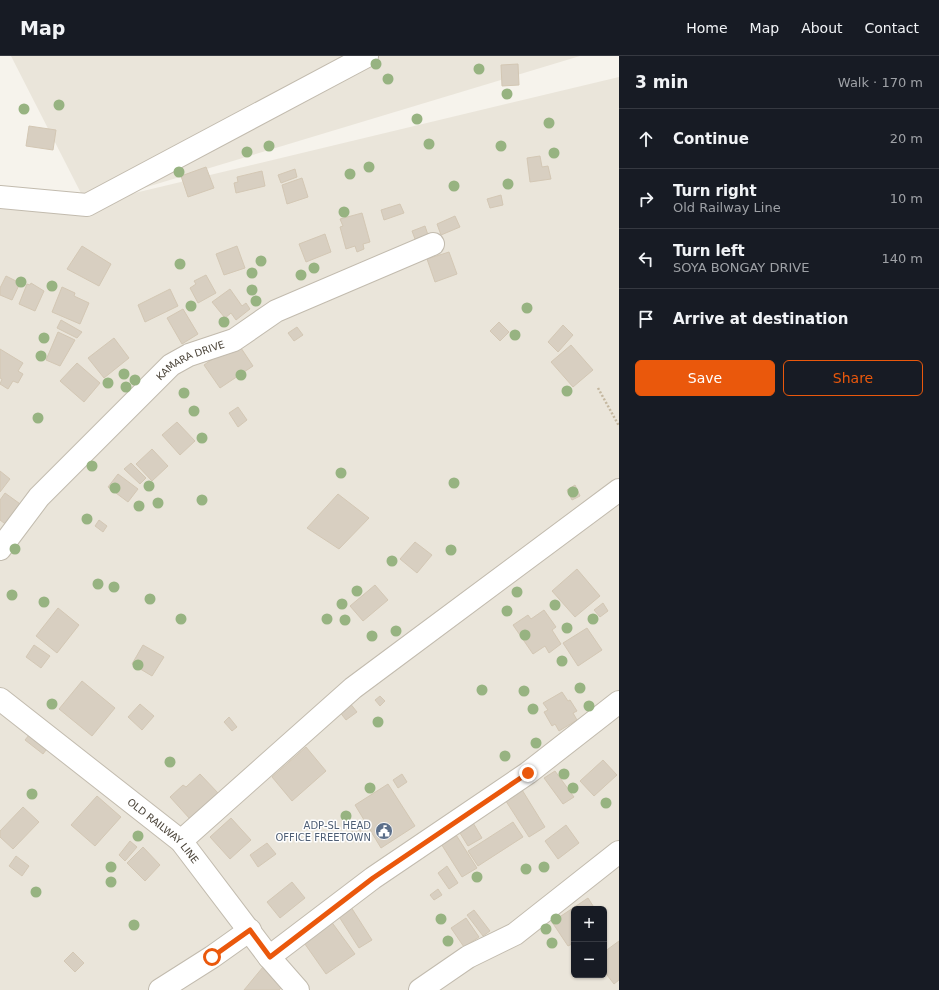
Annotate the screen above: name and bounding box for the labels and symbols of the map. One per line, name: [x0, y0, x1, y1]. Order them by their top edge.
street label: KAMARA DRIVE: [154, 338, 226, 382]
route end: [519, 764, 537, 782]
street label: OLD RAILWAY LINE: [125, 796, 201, 865]
place label: ADP-SL HEAD OFFICE FREETOWN: [276, 820, 371, 843]
public building icon: ADP-SL HEAD OFFICE FREETOWN: [374, 821, 394, 841]
route start: [203, 948, 221, 966]

